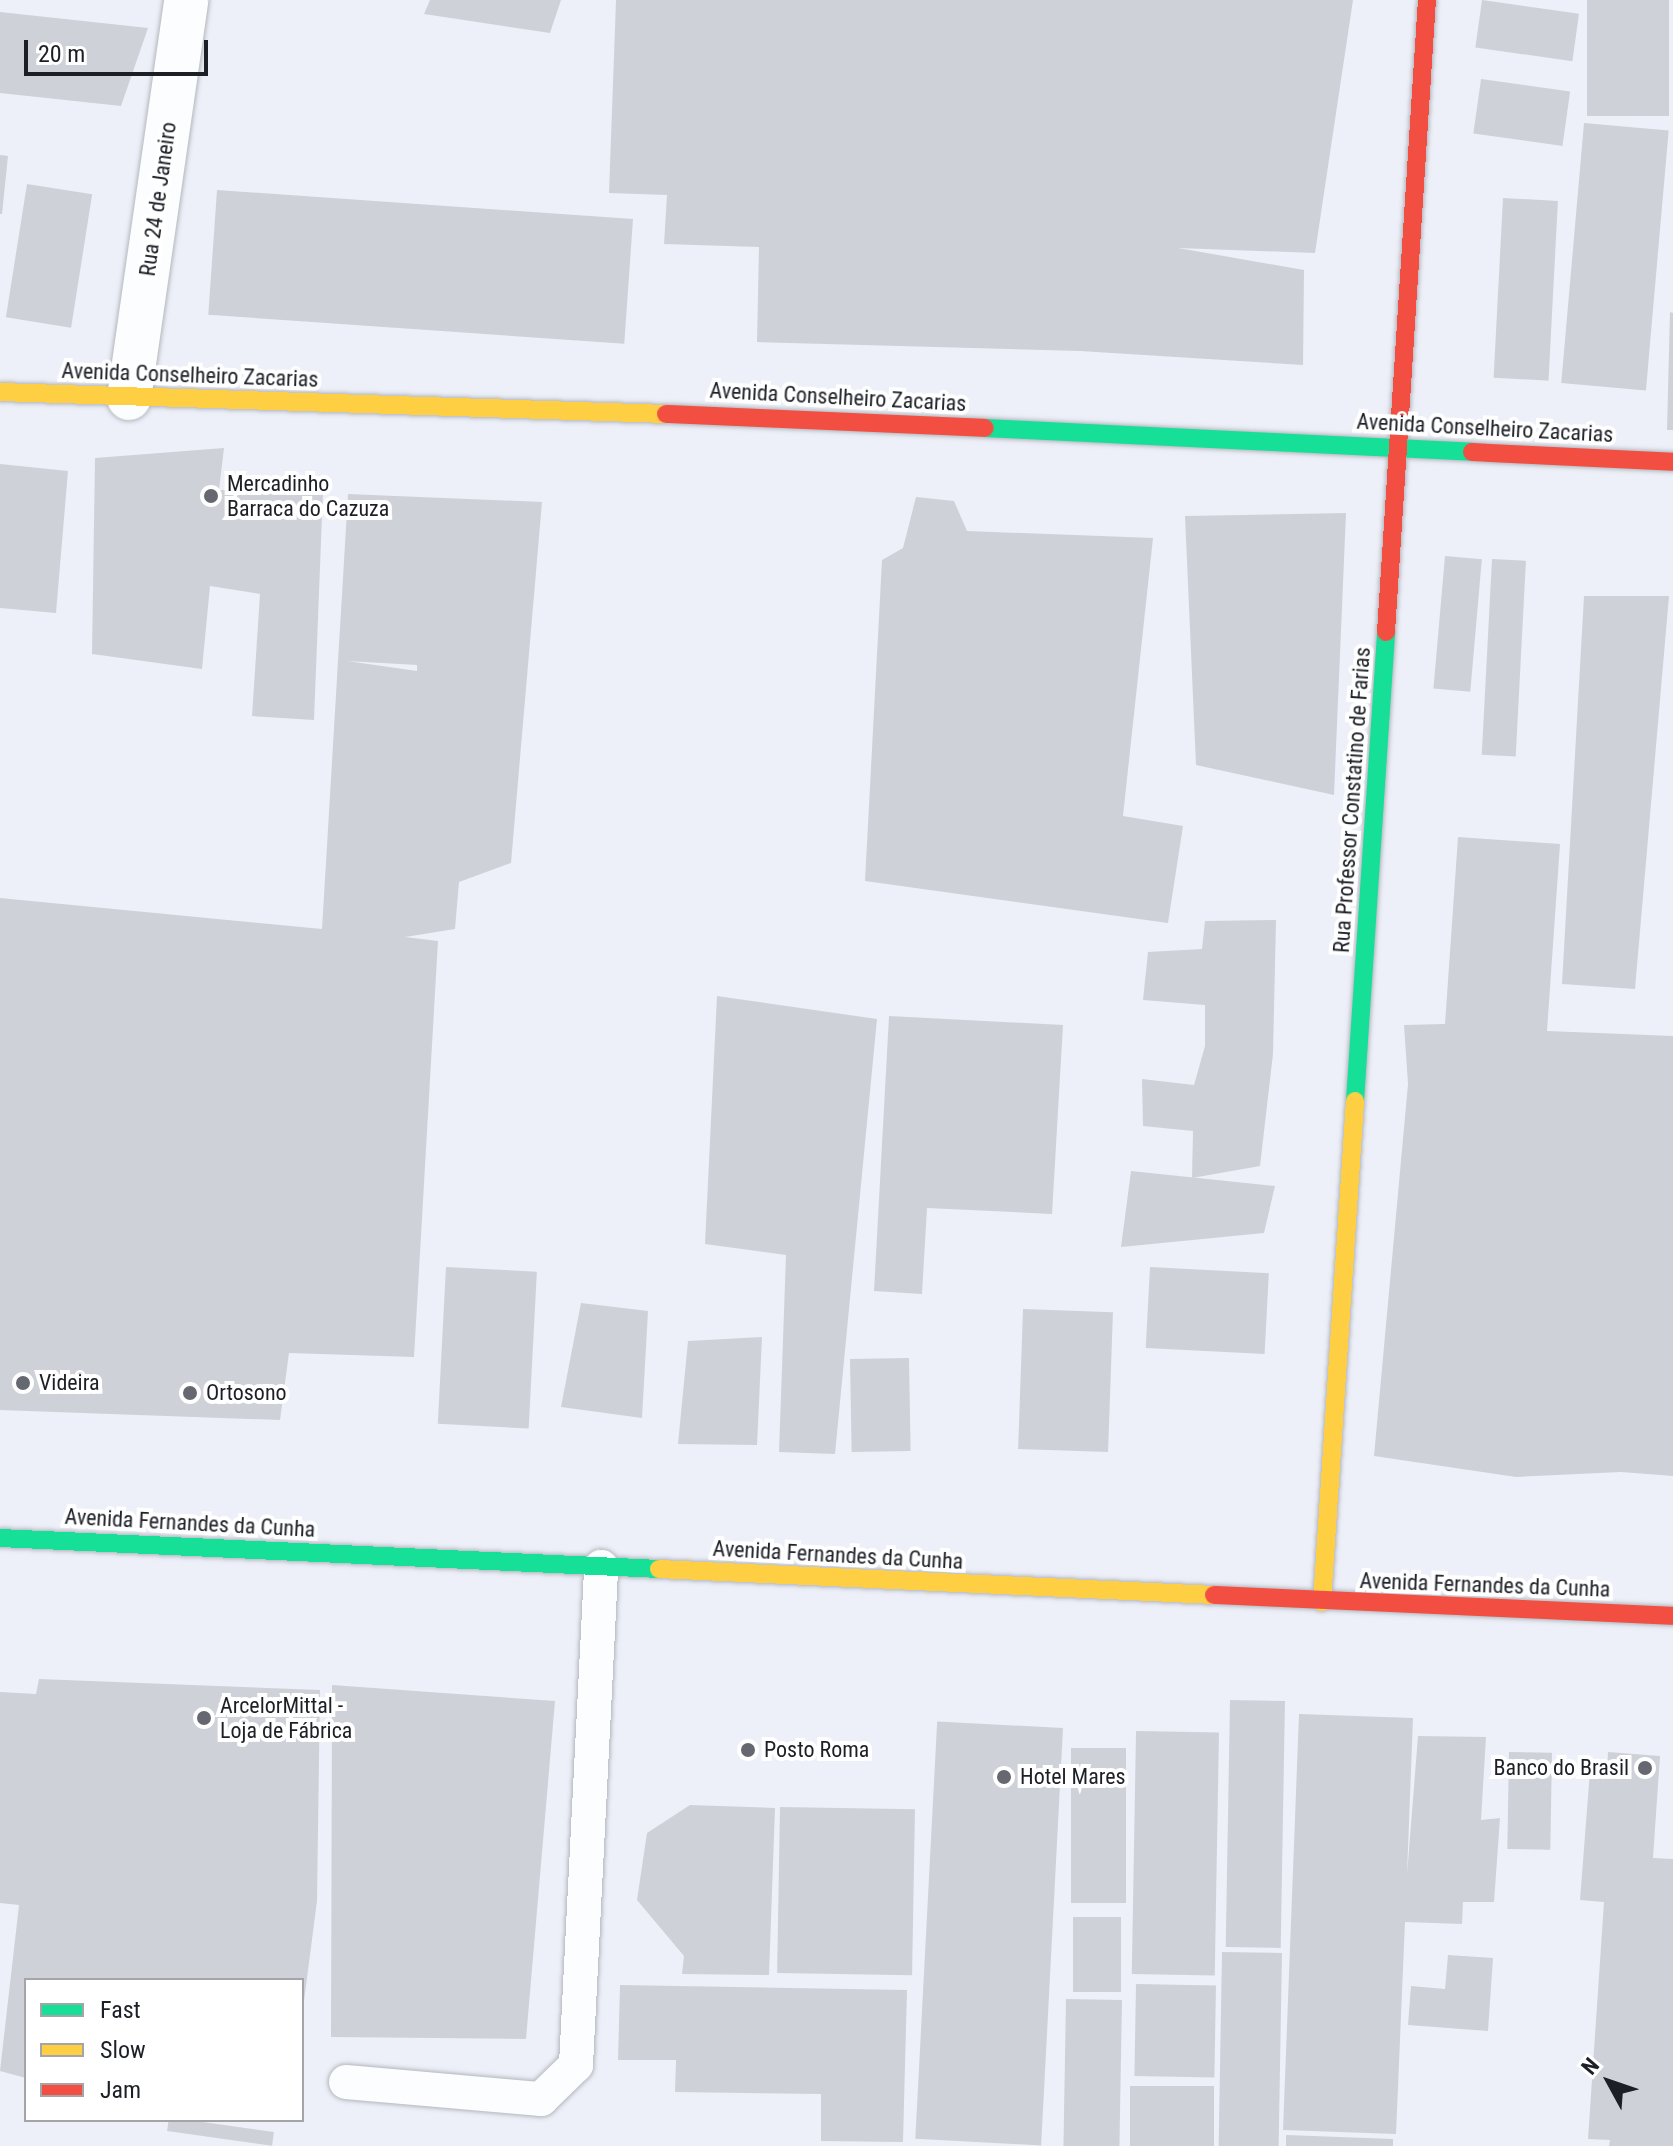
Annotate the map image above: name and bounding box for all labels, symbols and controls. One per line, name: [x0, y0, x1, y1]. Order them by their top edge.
scale bar: [28, 24, 212, 74]
text: 20 m: [38, 40, 85, 68]
street label: Rua 24 de Janeiro: [134, 120, 182, 278]
street label: Avenida Conselheiro Zacarias: [61, 357, 319, 393]
street label: Avenida Conselheiro Zacarias: [709, 377, 967, 417]
street label: Avenida Conselheiro Zacarias: [1356, 408, 1614, 448]
place label: Mercadinho Barraca do Cazuza: [227, 470, 389, 522]
marker: Mercadinho Barraca do Cazuza: [202, 487, 220, 505]
street label: Rua Professor Constatino de Farias: [1328, 646, 1376, 954]
place label: Videira: [39, 1370, 99, 1396]
marker: Videira: [14, 1374, 32, 1392]
place label: Ortosono: [206, 1380, 287, 1406]
marker: Ortosono: [181, 1384, 199, 1402]
street label: Avenida Fernandes da Cunha: [64, 1503, 316, 1543]
street label: Avenida Fernandes da Cunha: [712, 1535, 964, 1575]
street label: Avenida Fernandes da Cunha: [1359, 1567, 1611, 1603]
place label: ArcelorMittal - Loja de Fábrica: [220, 1692, 352, 1744]
marker: ArcelorMittal - Loja de Fábrica: [195, 1709, 213, 1727]
place label: Posto Roma: [764, 1737, 869, 1763]
marker: Posto Roma: [739, 1741, 757, 1759]
place label: Banco do Brasil: [1494, 1755, 1629, 1781]
marker: Banco do Brasil: [1636, 1759, 1654, 1777]
place label: Hotel Mares: [1020, 1764, 1126, 1790]
marker: Hotel Mares: [995, 1768, 1013, 1786]
legend: [24, 1978, 304, 2122]
text: Fast: [100, 1996, 141, 2024]
text: Slow: [100, 2036, 146, 2064]
north arrow: [1569, 2042, 1649, 2122]
text: N: [1576, 2053, 1604, 2079]
text: Jam: [100, 2076, 141, 2104]

